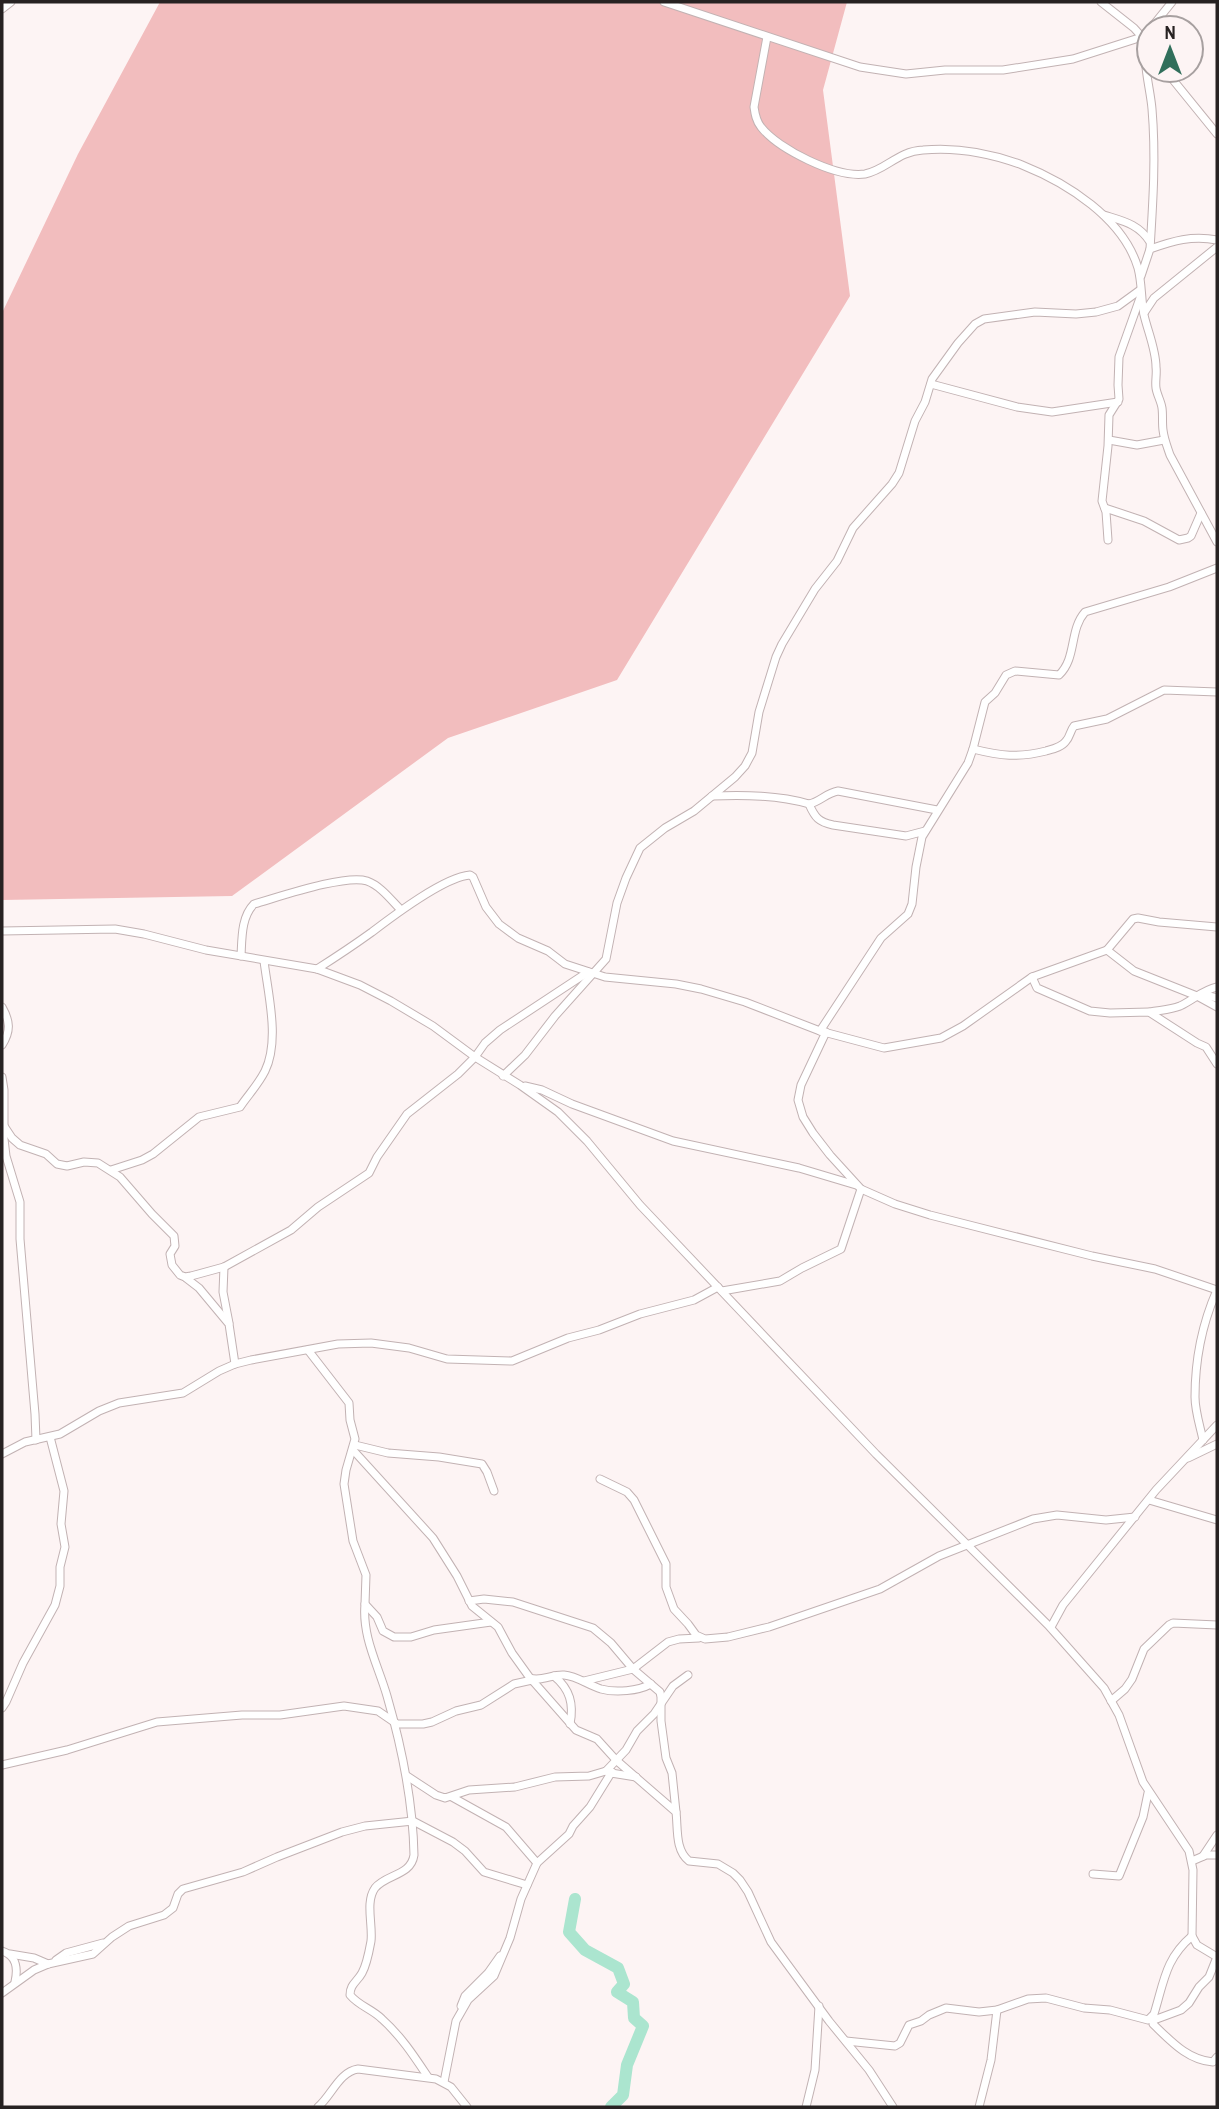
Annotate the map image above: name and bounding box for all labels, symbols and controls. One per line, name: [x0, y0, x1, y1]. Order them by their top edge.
north arrow: [1135, 14, 1205, 84]
text: N: [1164, 19, 1176, 45]

